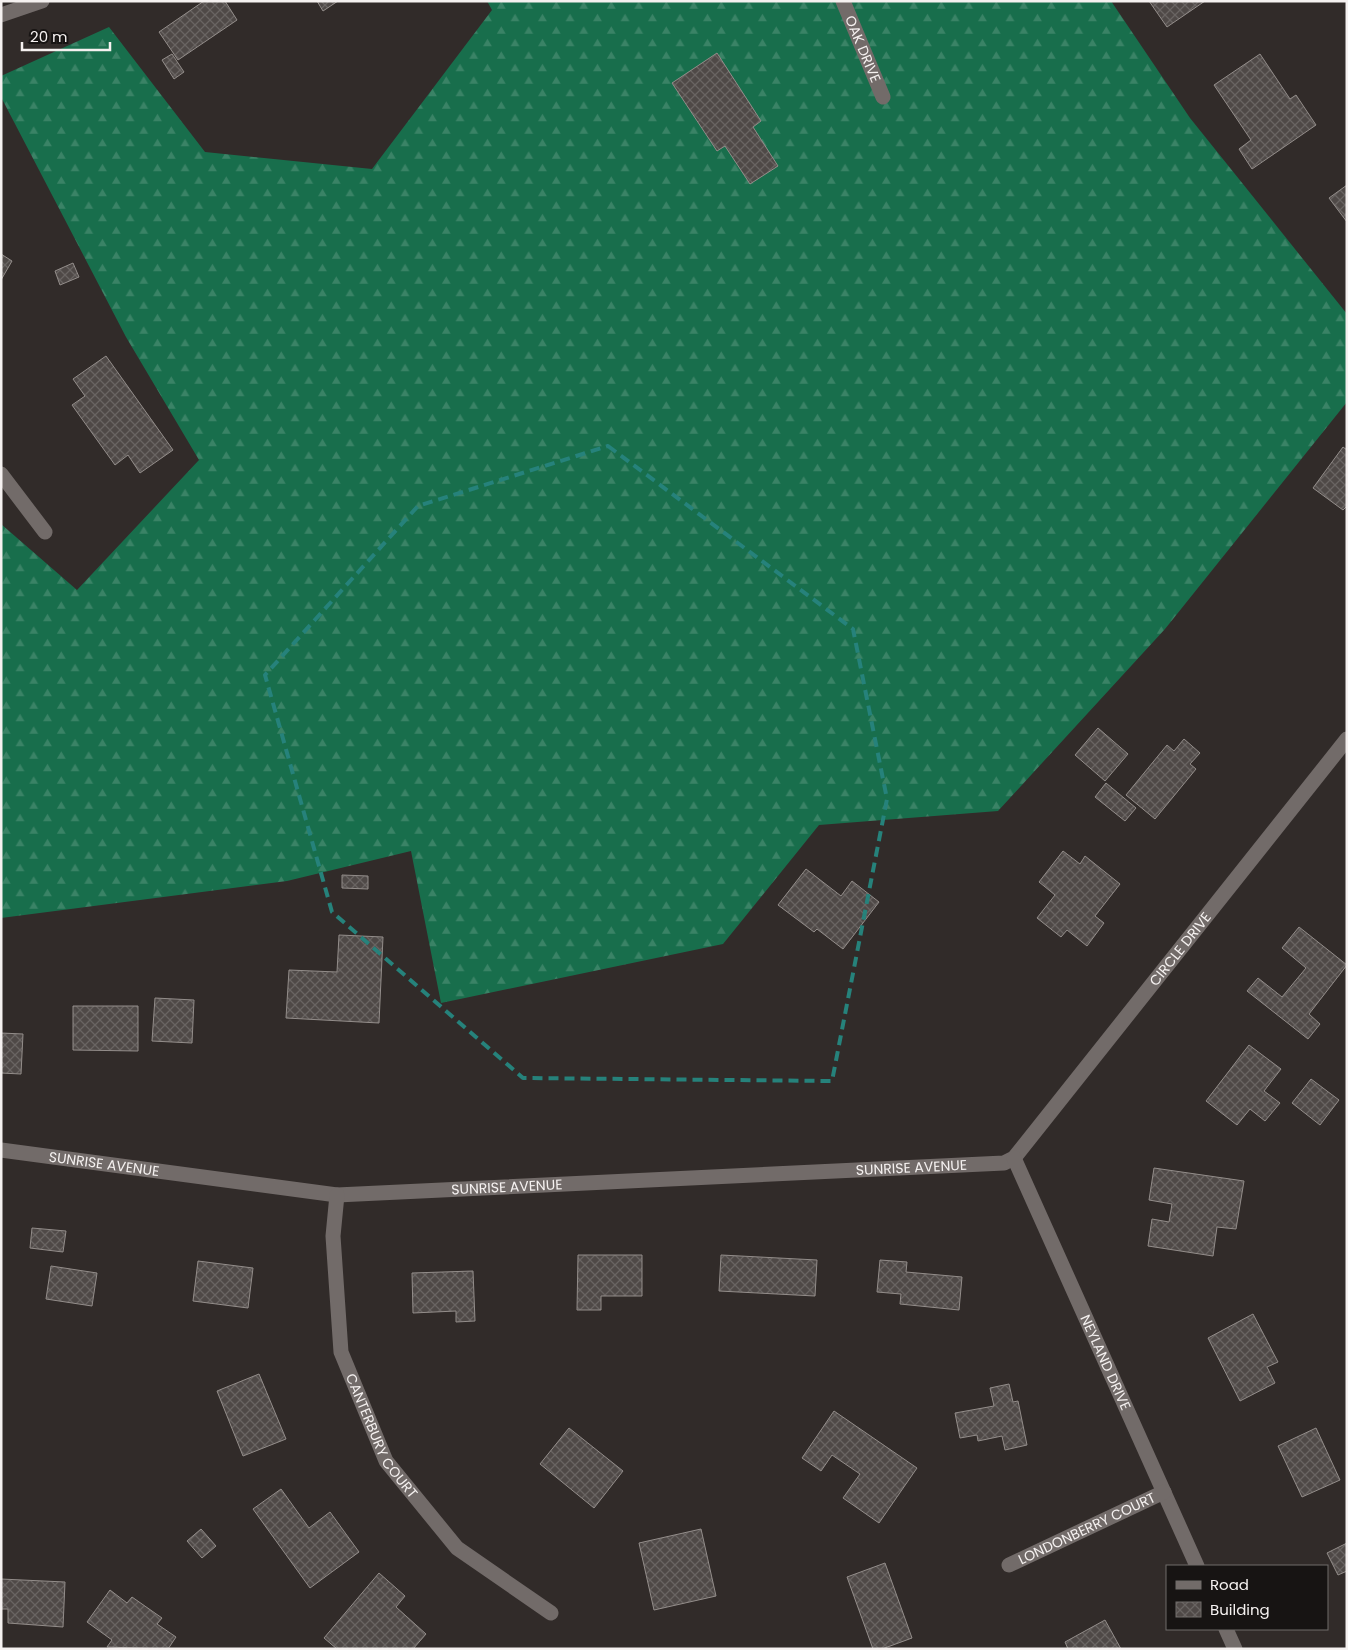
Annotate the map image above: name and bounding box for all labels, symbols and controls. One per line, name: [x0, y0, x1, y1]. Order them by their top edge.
street label: OAK DRIVE: [840, 12, 886, 86]
scale bar: [22, 20, 110, 52]
text: 20 m: [30, 26, 68, 47]
street label: CIRCLE DRIVE: [1145, 908, 1216, 990]
street label: SUNRISE AVENUE: [48, 1147, 161, 1181]
street label: SUNRISE AVENUE: [855, 1155, 967, 1180]
street label: SUNRISE AVENUE: [451, 1174, 563, 1200]
street label: NEYLAND DRIVE: [1076, 1311, 1136, 1413]
street label: CANTERBURY COURT: [341, 1370, 423, 1503]
street label: LONDONBERRY COURT: [1015, 1487, 1159, 1569]
legend: [1166, 1565, 1328, 1630]
text: Road: [1210, 1574, 1249, 1595]
text: Building: [1210, 1599, 1270, 1620]

